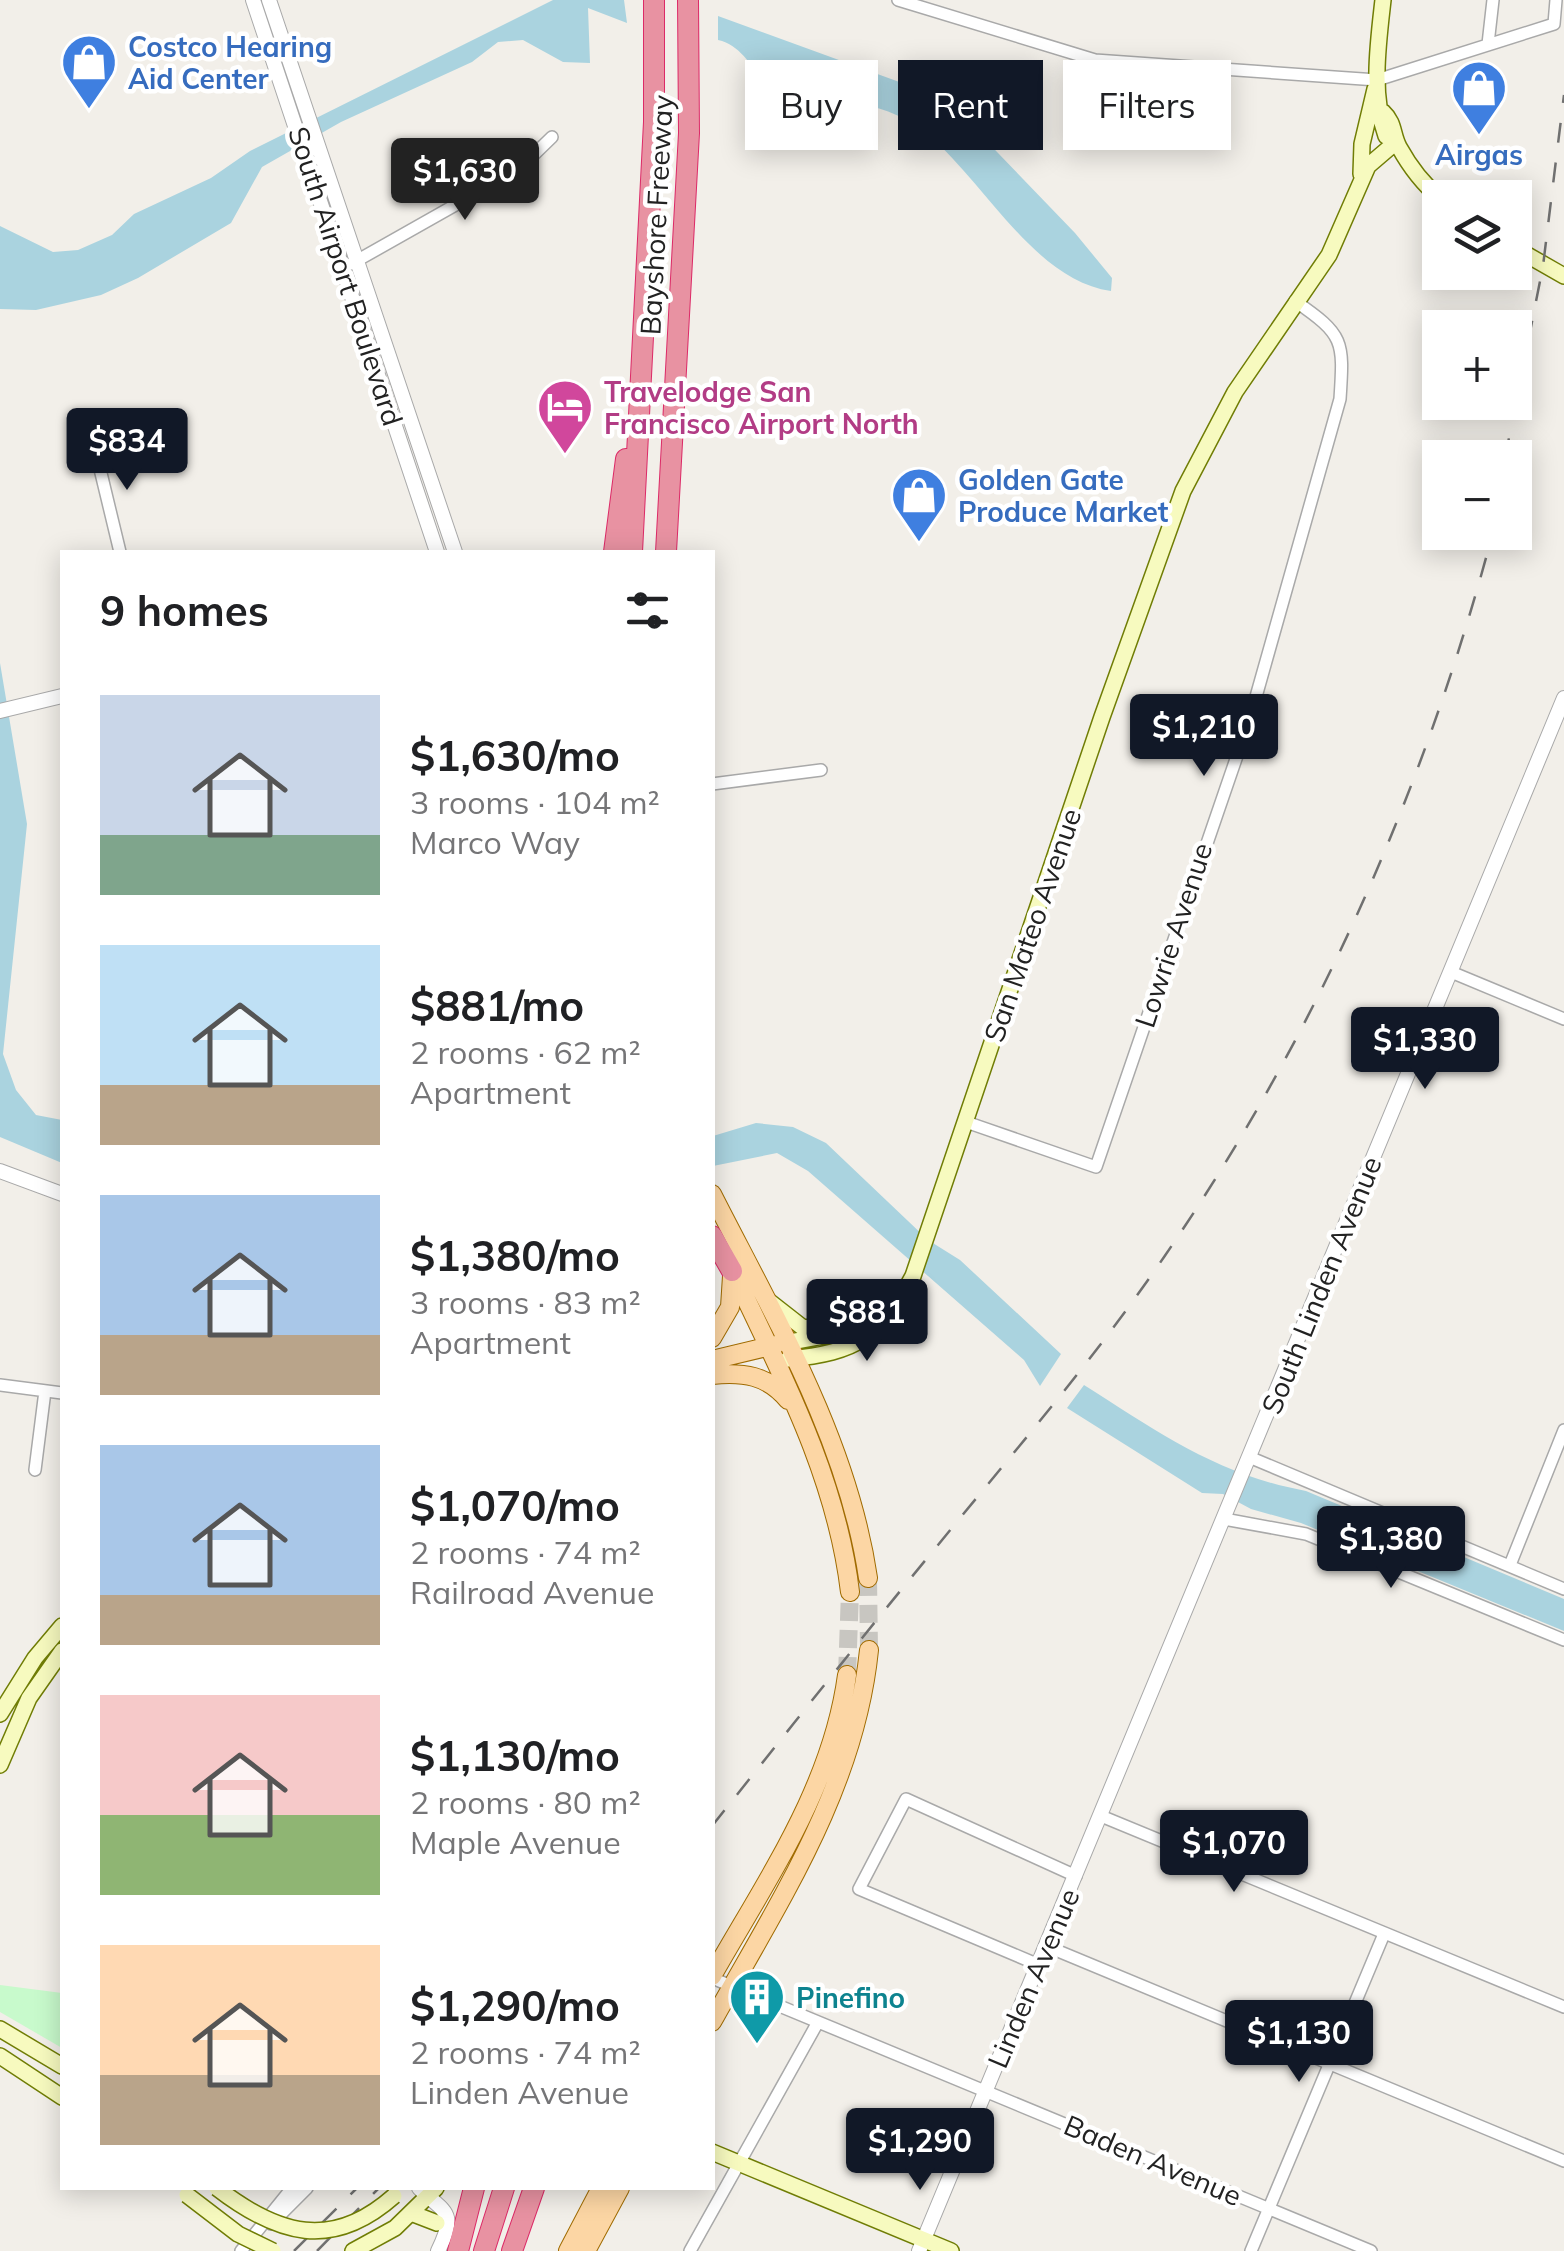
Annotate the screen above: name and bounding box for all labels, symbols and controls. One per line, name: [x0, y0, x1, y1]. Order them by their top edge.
place label: Costco Hearing Aid Center: [128, 29, 332, 96]
shop icon: Costco Hearing Aid Center: [59, 32, 119, 111]
shop icon: Airgas: [1449, 58, 1509, 137]
chip: Buy: [745, 60, 878, 150]
chip: Rent: [898, 60, 1043, 150]
chip: Filters: [1063, 60, 1231, 150]
street label: Bayshore Freeway: [632, 94, 680, 336]
street label: South Airport Boulevard: [281, 122, 411, 430]
place label: Airgas: [1435, 137, 1523, 172]
pin: $1,630: [384, 138, 546, 223]
text: $1,630: [413, 150, 517, 190]
map controls: [1422, 180, 1532, 550]
button: layers: [1422, 180, 1532, 290]
button: +: [1422, 310, 1532, 420]
place label: Travelodge San Francisco Airport North: [604, 374, 919, 441]
hotel icon: Travelodge San Francisco Airport North: [535, 377, 595, 456]
pin: $834: [68, 408, 186, 493]
text: $834: [89, 420, 165, 460]
button: −: [1422, 440, 1532, 550]
place label: Golden Gate Produce Market: [958, 462, 1169, 529]
shop icon: Golden Gate Produce Market: [889, 465, 949, 544]
icon: filters: [620, 583, 675, 638]
text: 9 homes: [100, 584, 269, 637]
pin: $1,210: [1123, 694, 1285, 779]
text: $1,210: [1152, 706, 1256, 746]
text: $1,630/mo: [410, 729, 620, 782]
icon: home: [180, 735, 300, 855]
text: 3 rooms · 104 m²: [410, 782, 660, 822]
street label: San Mateo Avenue: [976, 804, 1088, 1046]
text: Marco Way: [410, 822, 580, 862]
street label: Lowrie Avenue: [1127, 838, 1219, 1032]
text: $881/mo: [410, 979, 584, 1032]
icon: home: [180, 985, 300, 1105]
pin: $1,330: [1344, 1007, 1506, 1092]
text: $1,330: [1373, 1019, 1477, 1059]
text: 2 rooms · 62 m²: [410, 1032, 641, 1072]
text: Apartment: [410, 1072, 571, 1112]
street label: South Linden Avenue: [1253, 1151, 1389, 1419]
text: $1,380/mo: [410, 1229, 620, 1282]
icon: home: [180, 1235, 300, 1355]
pin: $881: [808, 1279, 926, 1364]
text: 3 rooms · 83 m²: [410, 1282, 641, 1322]
text: $881: [829, 1291, 905, 1331]
text: Apartment: [410, 1322, 571, 1362]
text: $1,070/mo: [410, 1479, 620, 1532]
icon: home: [180, 1485, 300, 1605]
pin: $1,380: [1310, 1506, 1472, 1591]
text: $1,380: [1339, 1518, 1443, 1558]
text: 2 rooms · 74 m²: [410, 1532, 641, 1572]
text: Railroad Avenue: [410, 1572, 654, 1612]
text: $1,130/mo: [410, 1729, 620, 1782]
icon: home: [180, 1735, 300, 1855]
text: 2 rooms · 80 m²: [410, 1782, 641, 1822]
pin: $1,070: [1153, 1810, 1315, 1895]
text: Maple Avenue: [410, 1822, 621, 1862]
text: $1,070: [1182, 1822, 1286, 1862]
street label: Linden Avenue: [979, 1883, 1087, 2073]
building icon: Pinefino: [727, 1967, 787, 2046]
text: $1,290/mo: [410, 1979, 620, 2032]
place label: Pinefino: [796, 1980, 905, 2015]
icon: home: [180, 1985, 300, 2105]
pin: $1,130: [1218, 2000, 1380, 2085]
text: $1,130: [1247, 2012, 1351, 2052]
text: 2 rooms · 74 m²: [410, 2032, 641, 2072]
text: Linden Avenue: [410, 2072, 629, 2112]
street label: Baden Avenue: [1059, 2107, 1247, 2213]
pin: $1,290: [839, 2108, 1001, 2193]
text: $1,290: [868, 2120, 972, 2160]

